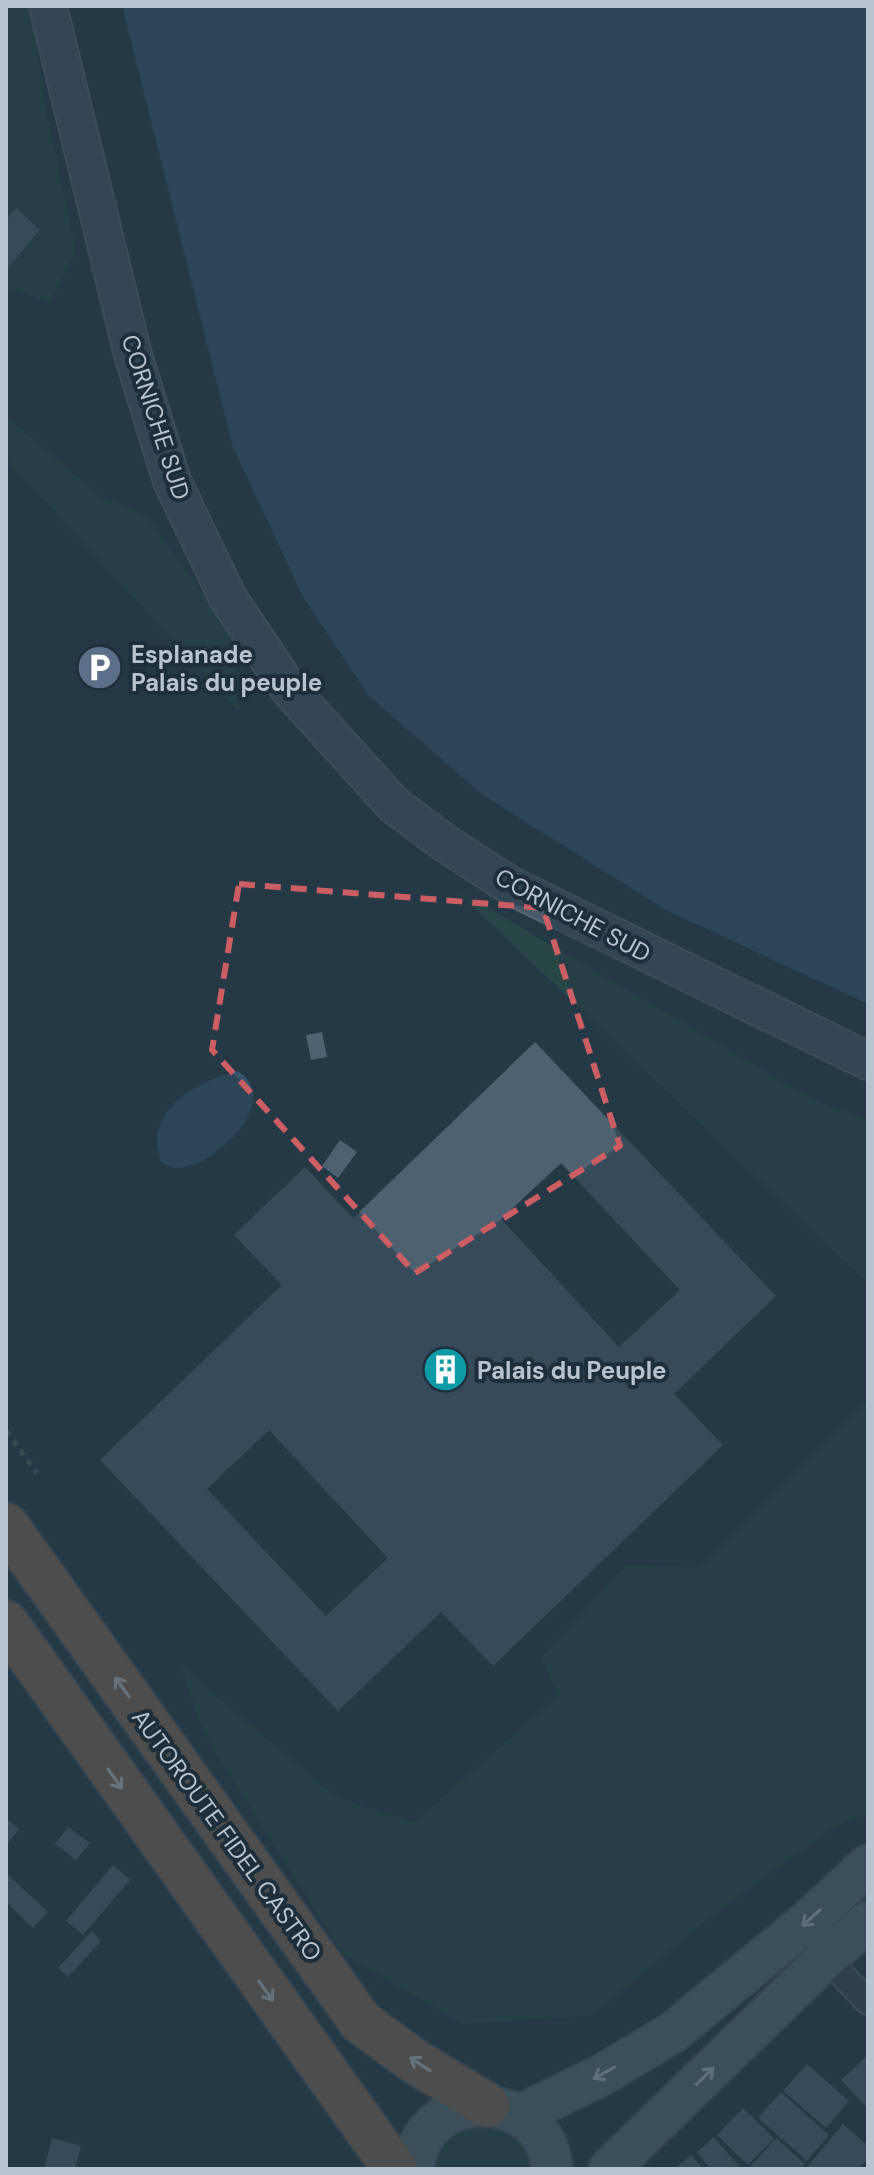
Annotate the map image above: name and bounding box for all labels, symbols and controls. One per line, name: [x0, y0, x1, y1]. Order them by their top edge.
street label: CORNICHE SUD: [115, 330, 197, 504]
place label: Esplanade Palais du peuple: [131, 639, 322, 698]
parking icon: Esplanade Palais du peuple: [76, 644, 124, 692]
street label: CORNICHE SUD: [490, 861, 656, 969]
building icon: Palais du Peuple: [422, 1346, 470, 1394]
place label: Palais du Peuple: [477, 1355, 667, 1386]
one-way arrow: [114, 1677, 130, 1699]
street label: AUTOROUTE FIDEL CASTRO: [125, 1703, 329, 1967]
one-way arrow: [107, 1767, 123, 1789]
one-way arrow: [801, 1908, 821, 1926]
one-way arrow: [258, 1979, 274, 2001]
one-way arrow: [409, 2056, 432, 2072]
one-way arrow: [592, 2066, 616, 2082]
one-way arrow: [695, 2066, 715, 2085]

